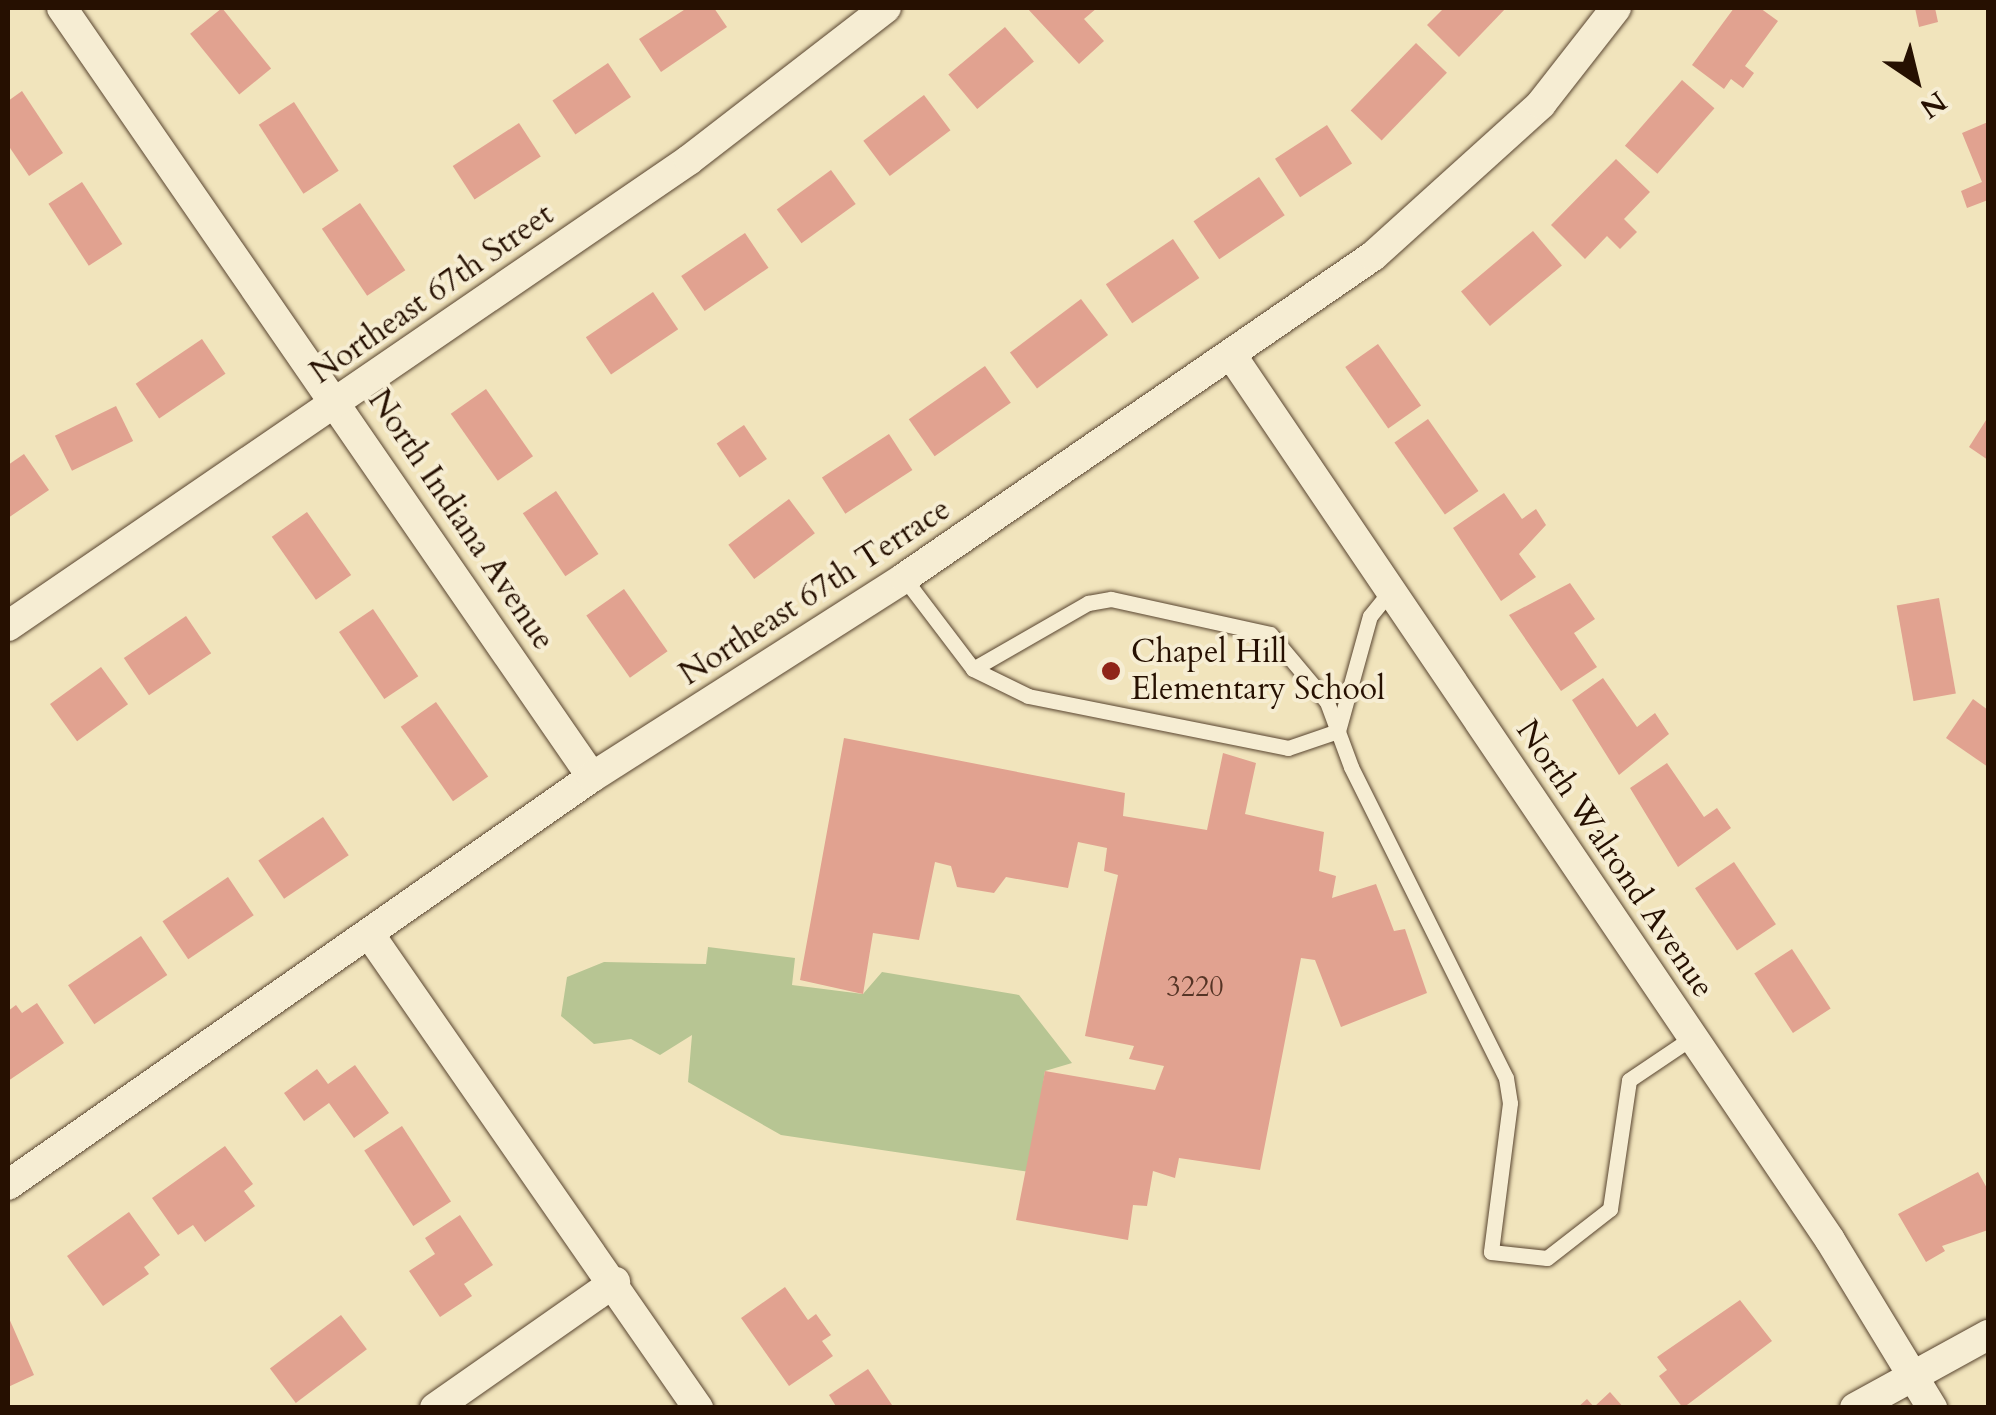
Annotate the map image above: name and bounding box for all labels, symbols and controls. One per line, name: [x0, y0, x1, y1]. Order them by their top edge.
north arrow: [1866, 30, 1966, 130]
text: N: [1912, 82, 1954, 127]
street label: Northeast 67th Street: [303, 196, 561, 392]
street label: North Indiana Avenue: [360, 382, 562, 658]
street label: Northeast 67th Terrace: [672, 490, 958, 694]
place label: Chapel Hill Elementary School: [1131, 634, 1385, 709]
marker: Chapel Hill Elementary School: [1100, 660, 1122, 682]
street label: North Walrond Avenue: [1508, 713, 1722, 1005]
house number: 3220: [1166, 970, 1224, 1004]

